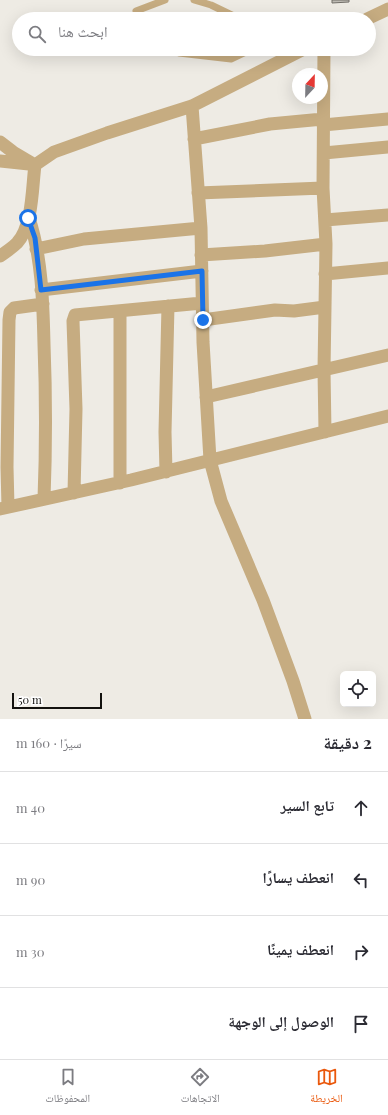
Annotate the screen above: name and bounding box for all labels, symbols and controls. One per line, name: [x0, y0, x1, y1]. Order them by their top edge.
search box: [12, 12, 376, 56]
text: ابحث هنا: [58, 21, 107, 41]
icon: search: [26, 23, 48, 45]
north arrow: [292, 68, 328, 104]
route start: [19, 209, 37, 227]
route end: [194, 311, 212, 329]
map controls: [340, 671, 376, 707]
button: locate: [340, 671, 376, 707]
scale bar: [12, 691, 102, 710]
text: 50 m: [18, 692, 42, 707]
text: 2 دقيقة: [323, 731, 372, 753]
text: سيرًا · 160 m: [16, 734, 82, 751]
text: تابع السير: [280, 795, 334, 815]
icon: ahead: [350, 797, 372, 819]
text: 40 m: [16, 799, 45, 816]
text: انعطف يسارًا: [262, 867, 334, 887]
icon: left: [350, 869, 372, 891]
text: 90 m: [16, 871, 45, 888]
text: انعطف يمينًا: [267, 939, 334, 959]
icon: right: [350, 941, 372, 963]
text: 30 m: [16, 943, 44, 960]
text: الوصول إلى الوجهة: [228, 1011, 334, 1031]
icon: arrive: [350, 1013, 372, 1035]
tab: المحفوظات: [45, 1066, 90, 1109]
tab: الاتجاهات: [181, 1066, 220, 1109]
tab: الخريطة: [310, 1066, 343, 1109]

